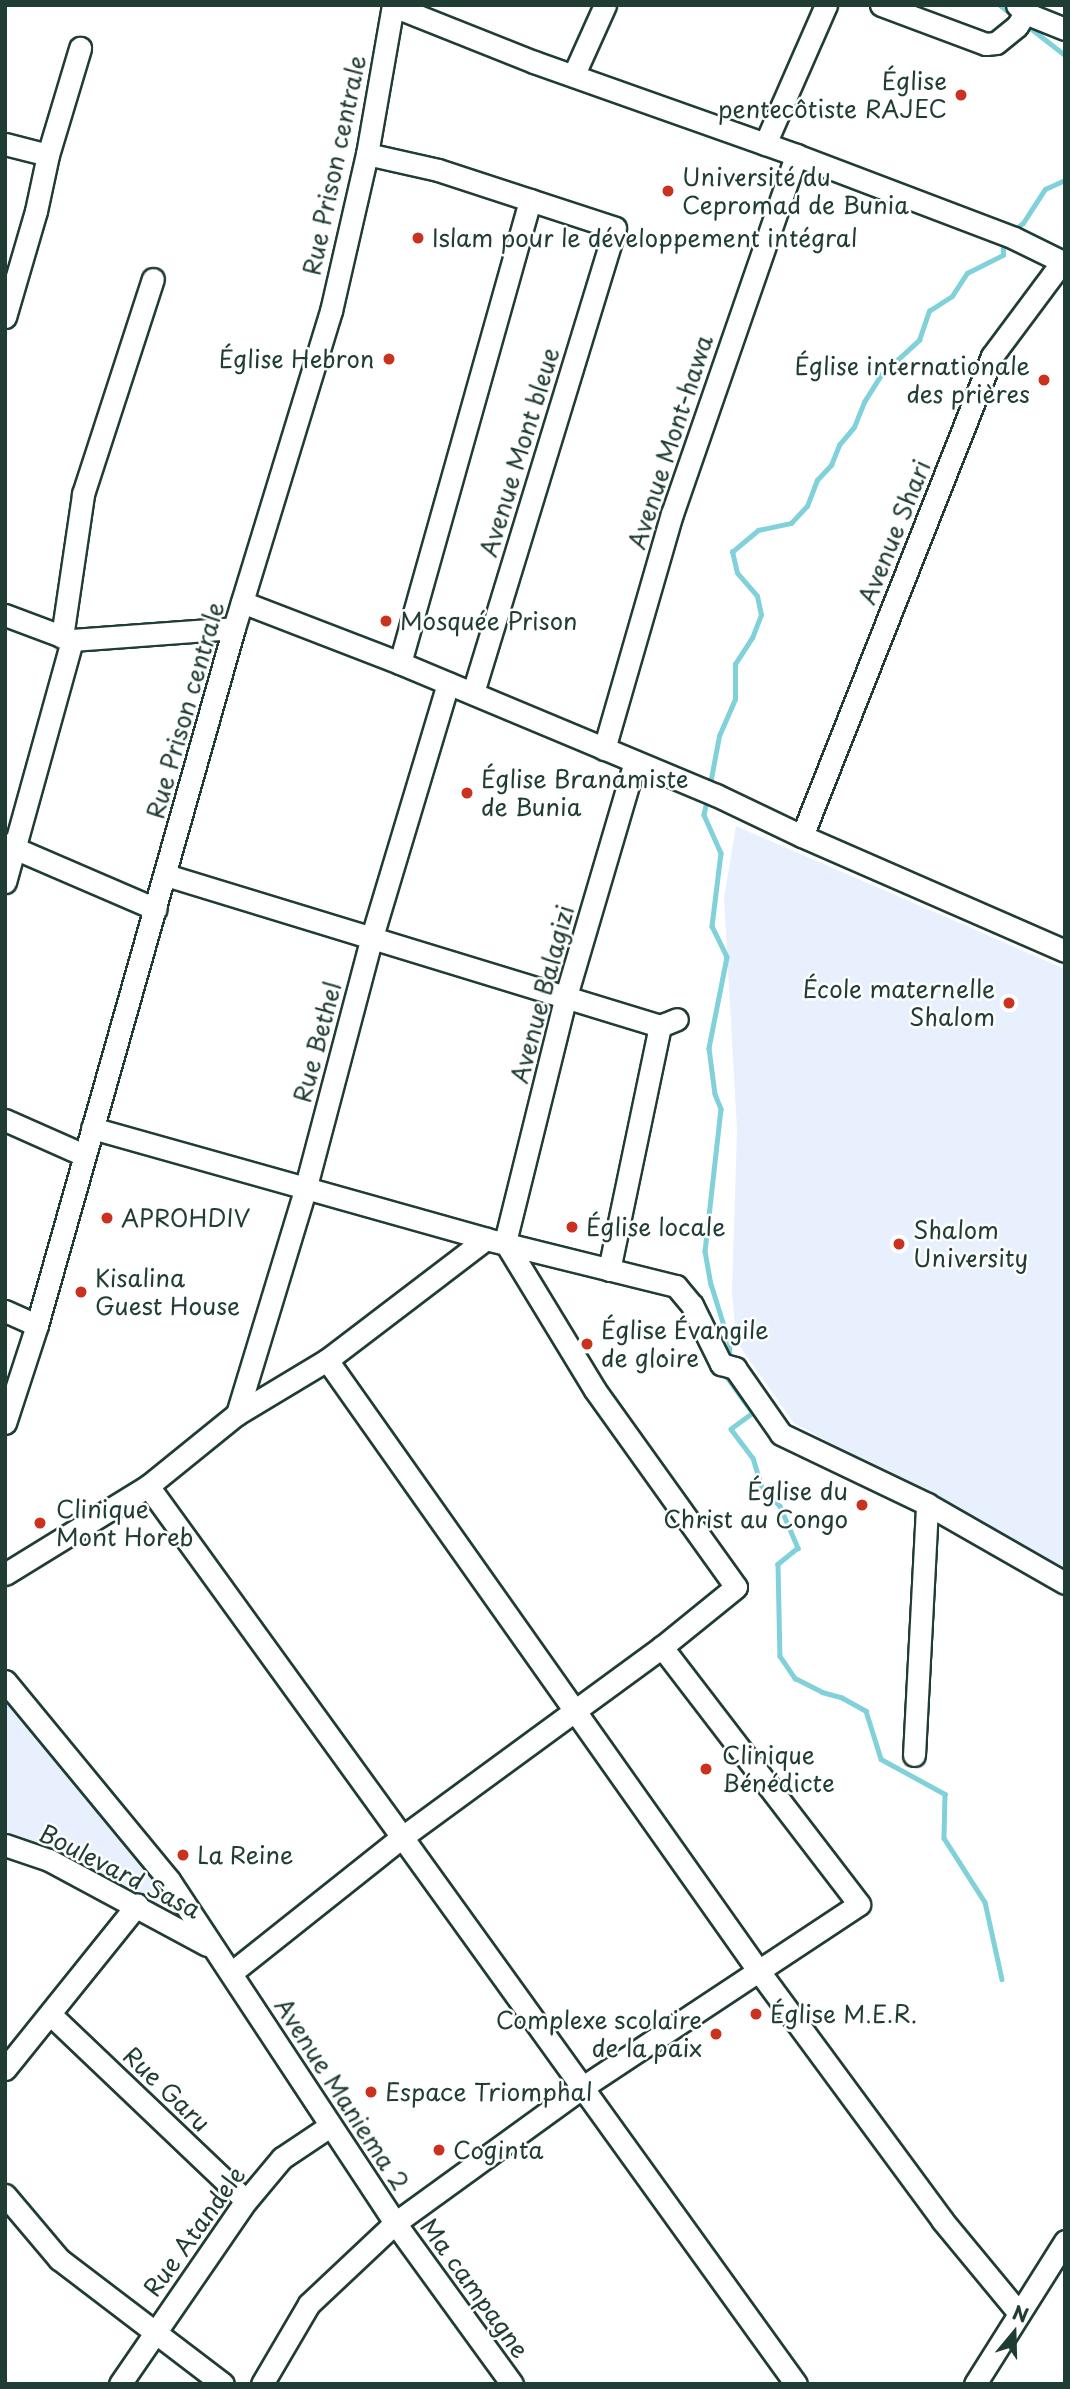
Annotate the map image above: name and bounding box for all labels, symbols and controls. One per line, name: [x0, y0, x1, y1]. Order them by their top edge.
street label: Rue Prison centrale: [296, 51, 372, 279]
place label: Église pentecôtiste RAJEC: [716, 67, 947, 123]
marker: Église pentecôtiste RAJEC: [953, 87, 969, 103]
place label: Université du Cepromad de Bunia: [682, 163, 911, 219]
marker: Université du Cepromad de Bunia: [660, 183, 676, 199]
place label: Islam pour le développement intégral: [432, 224, 861, 252]
marker: Islam pour le développement intégral: [410, 230, 426, 246]
street label: Avenue Mont-hawa: [622, 332, 718, 552]
street label: Avenue Mont bleue: [474, 344, 564, 560]
place label: Église Hebron: [219, 345, 375, 373]
marker: Église Hebron: [381, 351, 397, 367]
place label: Église internationale des prières: [791, 352, 1030, 408]
marker: Église internationale des prières: [1036, 372, 1052, 388]
street label: Avenue Shari: [852, 456, 936, 608]
street label: Rue Prison centrale: [140, 597, 230, 823]
place label: Mosquée Prison: [400, 607, 580, 635]
marker: Mosquée Prison: [378, 613, 394, 629]
place label: Église Branamiste de Bunia: [481, 765, 688, 821]
marker: Église Branamiste de Bunia: [459, 785, 475, 801]
street label: Avenue Balagizi: [505, 902, 579, 1086]
place label: École maternelle Shalom: [802, 975, 995, 1031]
street label: Rue Bethel: [287, 978, 347, 1106]
marker: École maternelle Shalom: [1001, 995, 1017, 1011]
place label: APROHDIV: [121, 1204, 250, 1232]
marker: APROHDIV: [99, 1210, 115, 1226]
place label: Église locale: [586, 1213, 726, 1241]
place label: Shalom University: [913, 1216, 1028, 1272]
marker: Église locale: [564, 1219, 580, 1235]
marker: Shalom University: [891, 1236, 907, 1252]
place label: Kisalina Guest House: [95, 1264, 240, 1320]
marker: Kisalina Guest House: [73, 1284, 89, 1300]
place label: Église Évangile de gloire: [601, 1316, 770, 1372]
marker: Église Évangile de gloire: [579, 1336, 595, 1352]
place label: Église du Christ au Congo: [661, 1477, 848, 1533]
place label: Clinique Mont Horeb: [56, 1495, 193, 1551]
marker: Église du Christ au Congo: [854, 1497, 870, 1513]
marker: Clinique Mont Horeb: [30, 1513, 50, 1533]
place label: Clinique Bénédicte: [722, 1741, 835, 1797]
marker: Clinique Bénédicte: [696, 1759, 716, 1779]
street label: Boulevard Sasa: [34, 1818, 206, 1924]
place label: La Reine: [197, 1841, 297, 1869]
marker: La Reine: [175, 1847, 191, 1863]
street label: Avenue Maniema 2: [270, 1993, 414, 2195]
place label: Église M.E.R.: [770, 2000, 917, 2028]
place label: Complexe scolaire de la paix: [495, 2006, 702, 2062]
marker: Église M.E.R.: [748, 2006, 764, 2022]
marker: Complexe scolaire de la paix: [708, 2026, 724, 2042]
street label: Rue Garu: [117, 2040, 217, 2138]
place label: Espace Triomphal: [385, 2078, 590, 2106]
marker: Espace Triomphal: [363, 2084, 379, 2100]
place label: Coginta: [453, 2136, 543, 2164]
marker: Coginta: [431, 2142, 447, 2158]
street label: Rue Atandele: [137, 2160, 251, 2302]
street label: Ma campagne: [415, 2212, 535, 2364]
text: N: [1009, 2297, 1033, 2329]
north arrow: [979, 2298, 1049, 2368]

